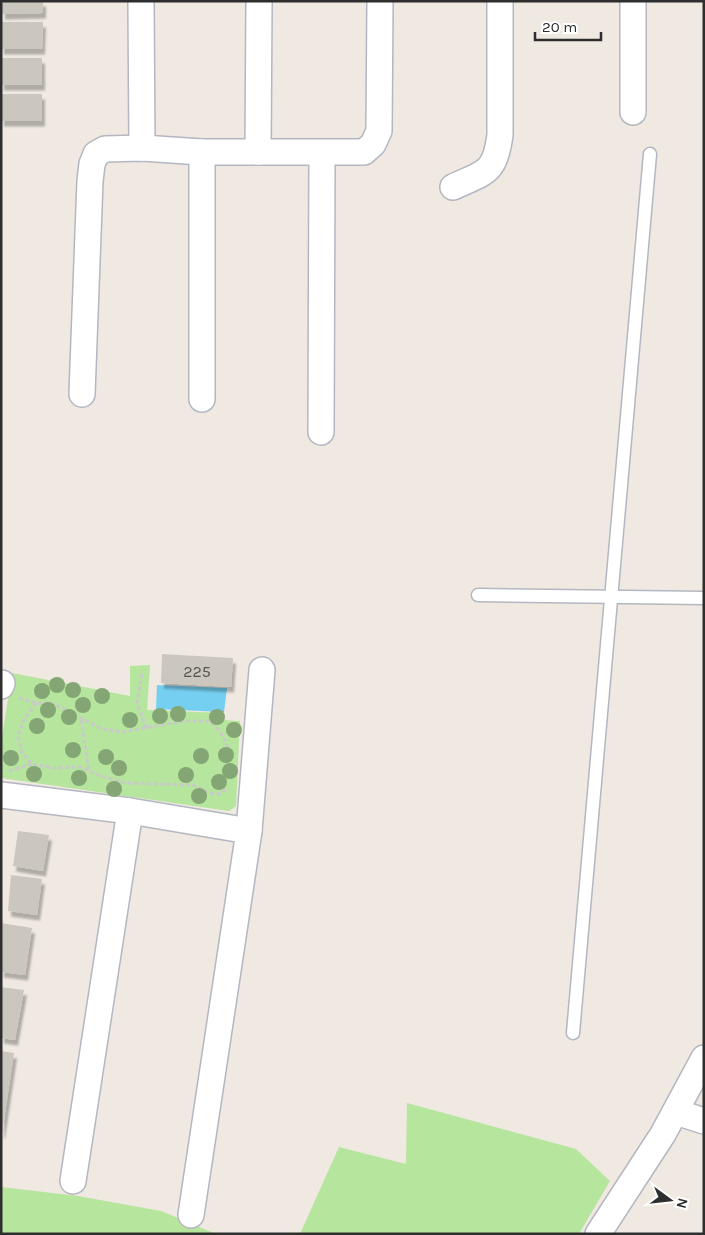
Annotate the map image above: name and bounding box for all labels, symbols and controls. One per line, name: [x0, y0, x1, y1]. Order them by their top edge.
scale bar: [535, 10, 601, 42]
text: 20 m: [542, 18, 577, 36]
house number: 225: [183, 662, 211, 681]
north arrow: [645, 1175, 695, 1225]
text: N: [673, 1196, 692, 1210]

